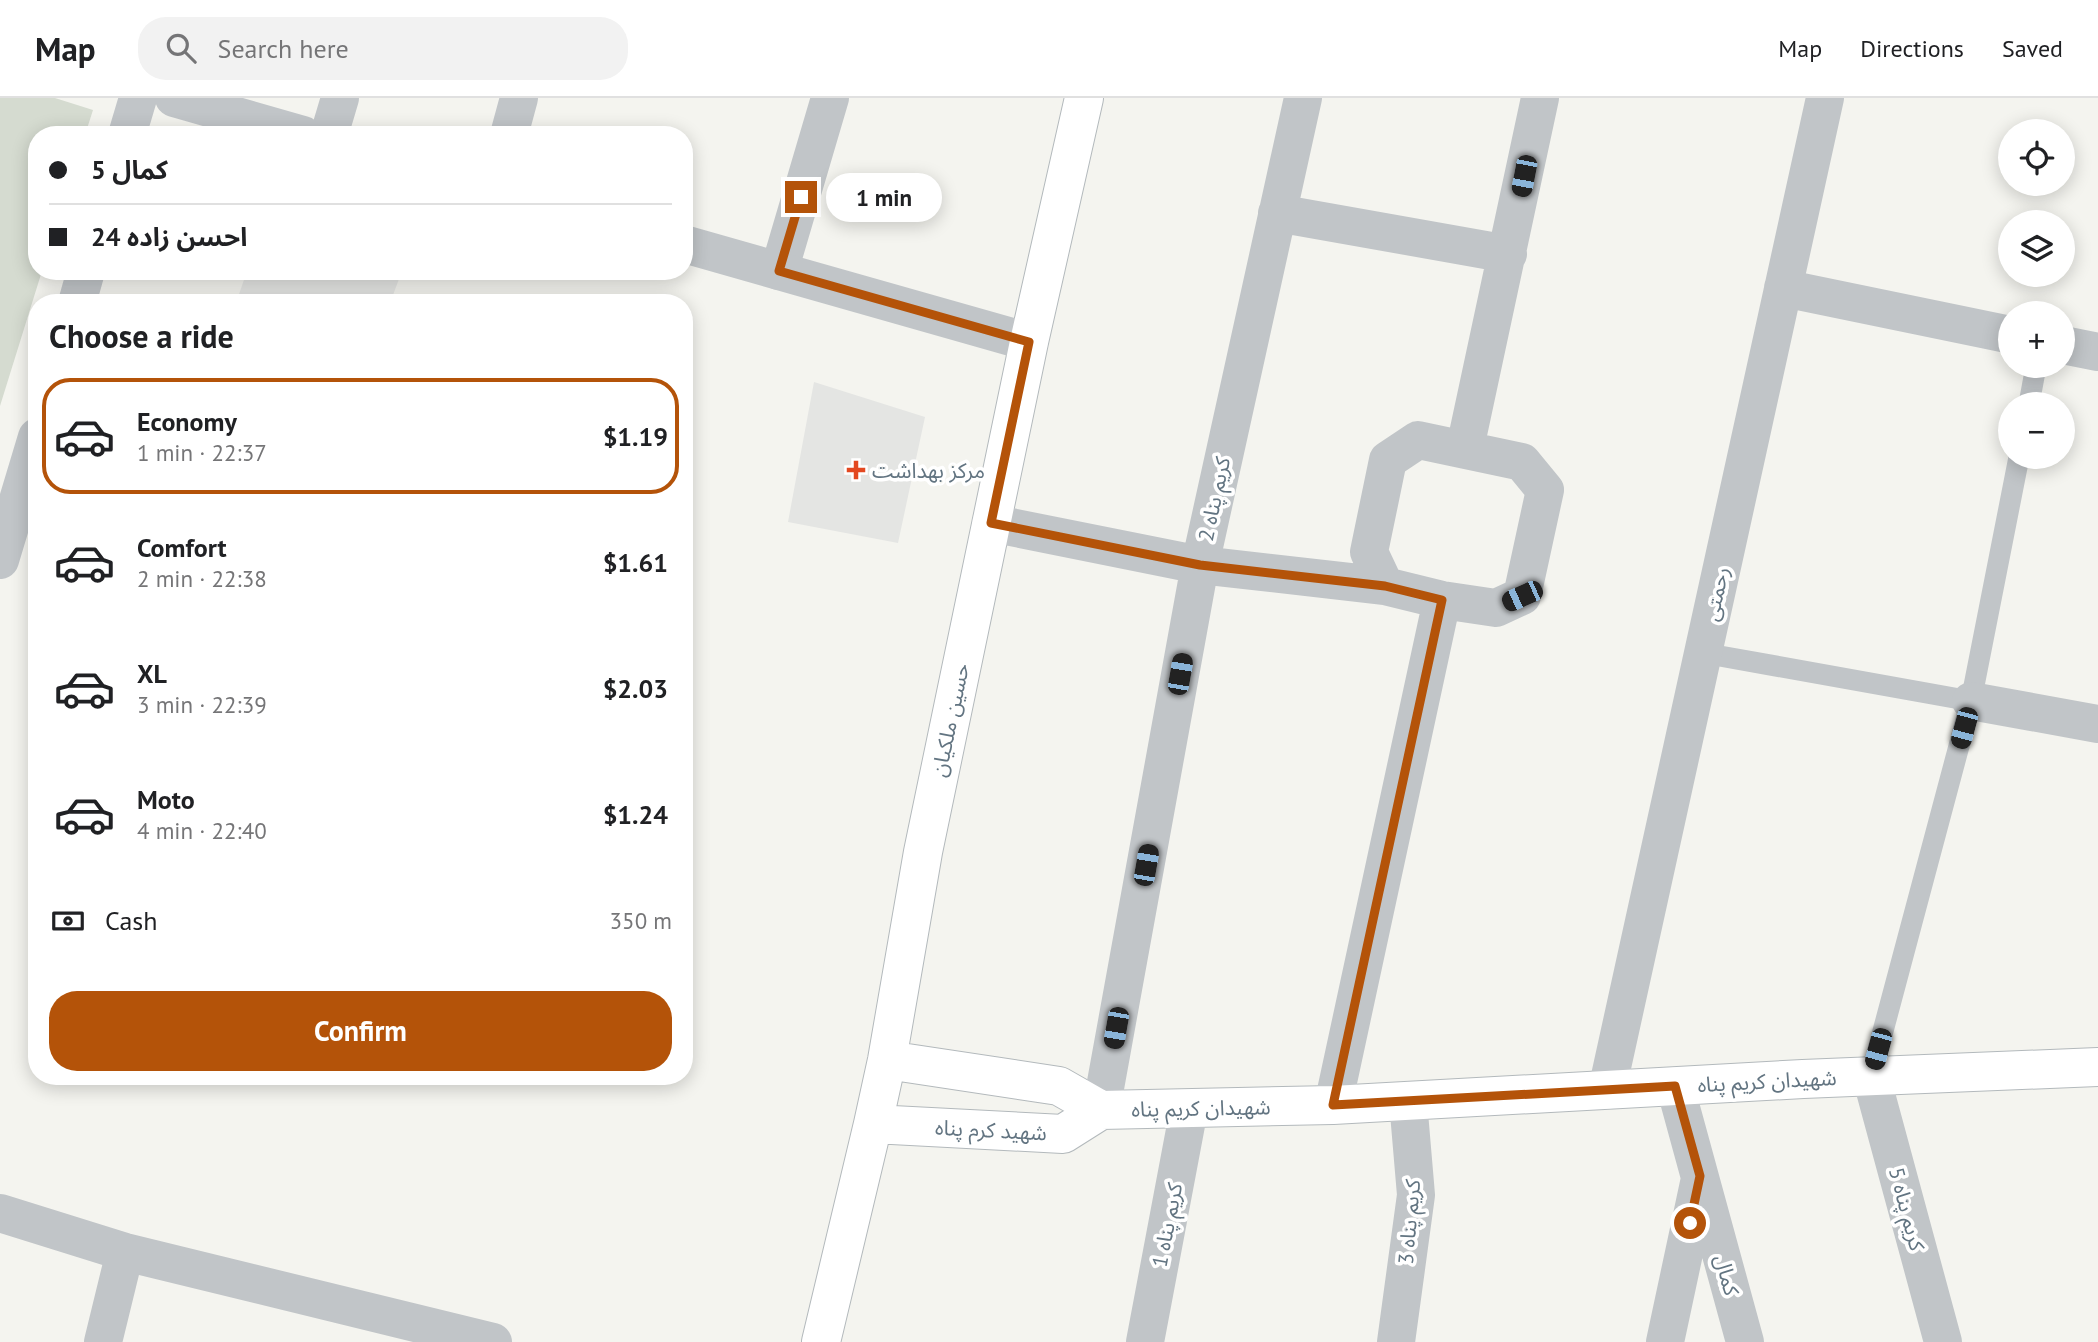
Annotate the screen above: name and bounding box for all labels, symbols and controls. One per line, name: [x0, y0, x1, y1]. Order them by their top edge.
search box: [138, 17, 628, 80]
text: Map: [35, 27, 96, 70]
icon: search: [162, 29, 200, 67]
text: Search here: [218, 32, 349, 65]
text: Map: [1778, 33, 1822, 64]
text: Directions: [1860, 33, 1964, 64]
text: Saved: [2002, 33, 2063, 64]
map controls: [1998, 119, 2075, 469]
button: locate: [1998, 119, 2075, 196]
text: کمال 5: [91, 153, 168, 186]
car: [1510, 153, 1539, 199]
callout: 1 min: [826, 172, 941, 222]
route end: [785, 181, 817, 213]
text: 1 min: [856, 183, 912, 212]
button: layers: [1998, 210, 2075, 287]
text: احسن زاده 24: [91, 220, 247, 253]
button: +: [1998, 301, 2075, 378]
text: Choose a ride: [49, 315, 234, 357]
button: −: [1998, 392, 2075, 469]
icon: car: [53, 405, 116, 468]
text: Economy: [137, 405, 237, 438]
text: $1.19: [603, 420, 668, 453]
text: 1 min · 22:37: [137, 438, 267, 467]
street label: کریم پناه 2: [1192, 454, 1238, 544]
place label: مرکز بهداشت: [872, 457, 985, 484]
marker: مرکز بهداشت: [846, 460, 866, 480]
icon: car: [53, 531, 116, 594]
text: Comfort: [137, 531, 227, 564]
text: $1.61: [603, 546, 668, 579]
text: 2 min · 22:38: [137, 564, 267, 593]
street label: رحمتی: [1697, 564, 1735, 624]
car: [1499, 578, 1546, 614]
car: [1167, 651, 1194, 697]
icon: car: [53, 657, 116, 720]
text: XL: [137, 657, 167, 690]
street label: حسین ملکیان: [925, 661, 975, 779]
text: $2.03: [603, 672, 668, 705]
text: 3 min · 22:39: [137, 690, 267, 719]
car: [1949, 705, 1980, 751]
icon: car: [53, 783, 116, 846]
text: Moto: [137, 783, 195, 816]
text: $1.24: [603, 798, 668, 831]
text: 4 min · 22:40: [137, 816, 267, 845]
car: [1133, 842, 1160, 888]
icon: cash: [49, 902, 87, 940]
text: Cash: [105, 904, 157, 937]
text: 350 m: [610, 906, 672, 935]
button: Confirm: [49, 991, 672, 1071]
car: [1103, 1005, 1130, 1051]
car: [1863, 1026, 1894, 1072]
street label: شهیدان کریم پناه: [1697, 1064, 1837, 1100]
street label: شهیدان کریم پناه: [1131, 1093, 1271, 1125]
street label: شهید کرم پناه: [934, 1114, 1047, 1149]
street label: کریم پناه 5: [1881, 1164, 1931, 1254]
street label: کریم پناه 3: [1392, 1178, 1428, 1266]
street label: کریم پناه 1: [1146, 1180, 1190, 1270]
route start: [1674, 1207, 1706, 1239]
street label: کمال: [1709, 1251, 1745, 1299]

